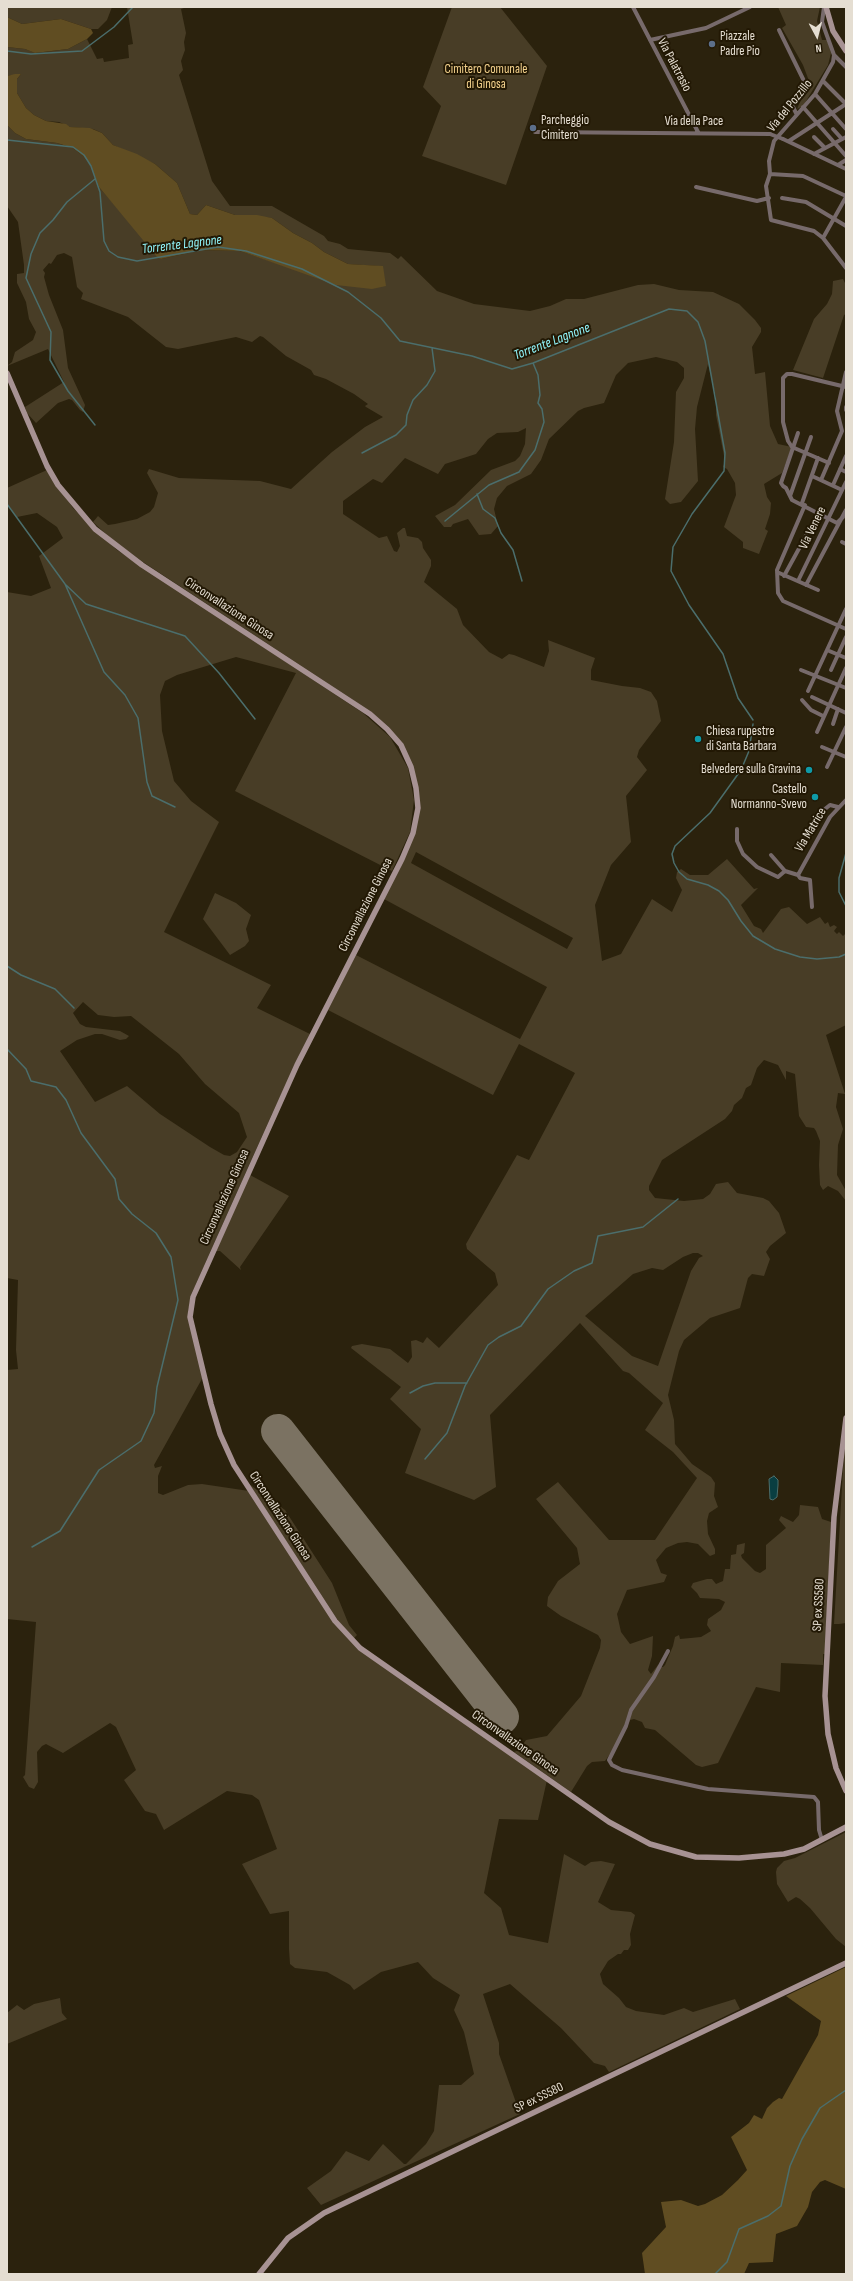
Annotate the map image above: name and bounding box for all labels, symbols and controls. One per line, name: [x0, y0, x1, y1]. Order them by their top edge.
north arrow: [797, 16, 837, 56]
place label: Piazzale Padre Pio: [720, 29, 760, 60]
street label: Via Palatrasio: [653, 36, 695, 94]
marker: Piazzale Padre Pio: [707, 39, 717, 49]
text: N: [815, 42, 822, 55]
park label: Cimitero Comunale di Ginosa: [444, 62, 528, 93]
street label: Via del Pozzillo: [764, 77, 816, 135]
place label: Parcheggio Cimitero: [541, 113, 589, 144]
street label: Via della Pace: [665, 114, 723, 130]
marker: Parcheggio Cimitero: [528, 123, 538, 133]
water label: Torrente Lagnone: [141, 232, 223, 258]
water label: Torrente Lagnone: [512, 320, 592, 364]
street label: Via Venere: [796, 504, 830, 552]
street label: Circonvallazione Ginosa: [182, 574, 276, 644]
place label: Chiesa rupestre di Santa Barbara: [706, 724, 777, 755]
marker: Chiesa rupestre di Santa Barbara: [693, 734, 703, 744]
place label: Belvedere sulla Gravina: [701, 762, 801, 778]
marker: Belvedere sulla Gravina: [804, 765, 814, 775]
place label: Castello Normanno-Svevo: [731, 782, 807, 813]
marker: Castello Normanno-Svevo: [810, 792, 820, 802]
street label: Via Matrice: [792, 805, 830, 855]
street label: Circonvallazione Ginosa: [336, 856, 396, 954]
street label: Circonvallazione Ginosa: [197, 1147, 253, 1247]
street label: Circonvallazione Ginosa: [245, 1469, 315, 1563]
street label: SP ex SS580: [810, 1578, 828, 1632]
street label: Circonvallazione Ginosa: [468, 1707, 562, 1779]
street label: SP ex SS580: [512, 2079, 566, 2117]

